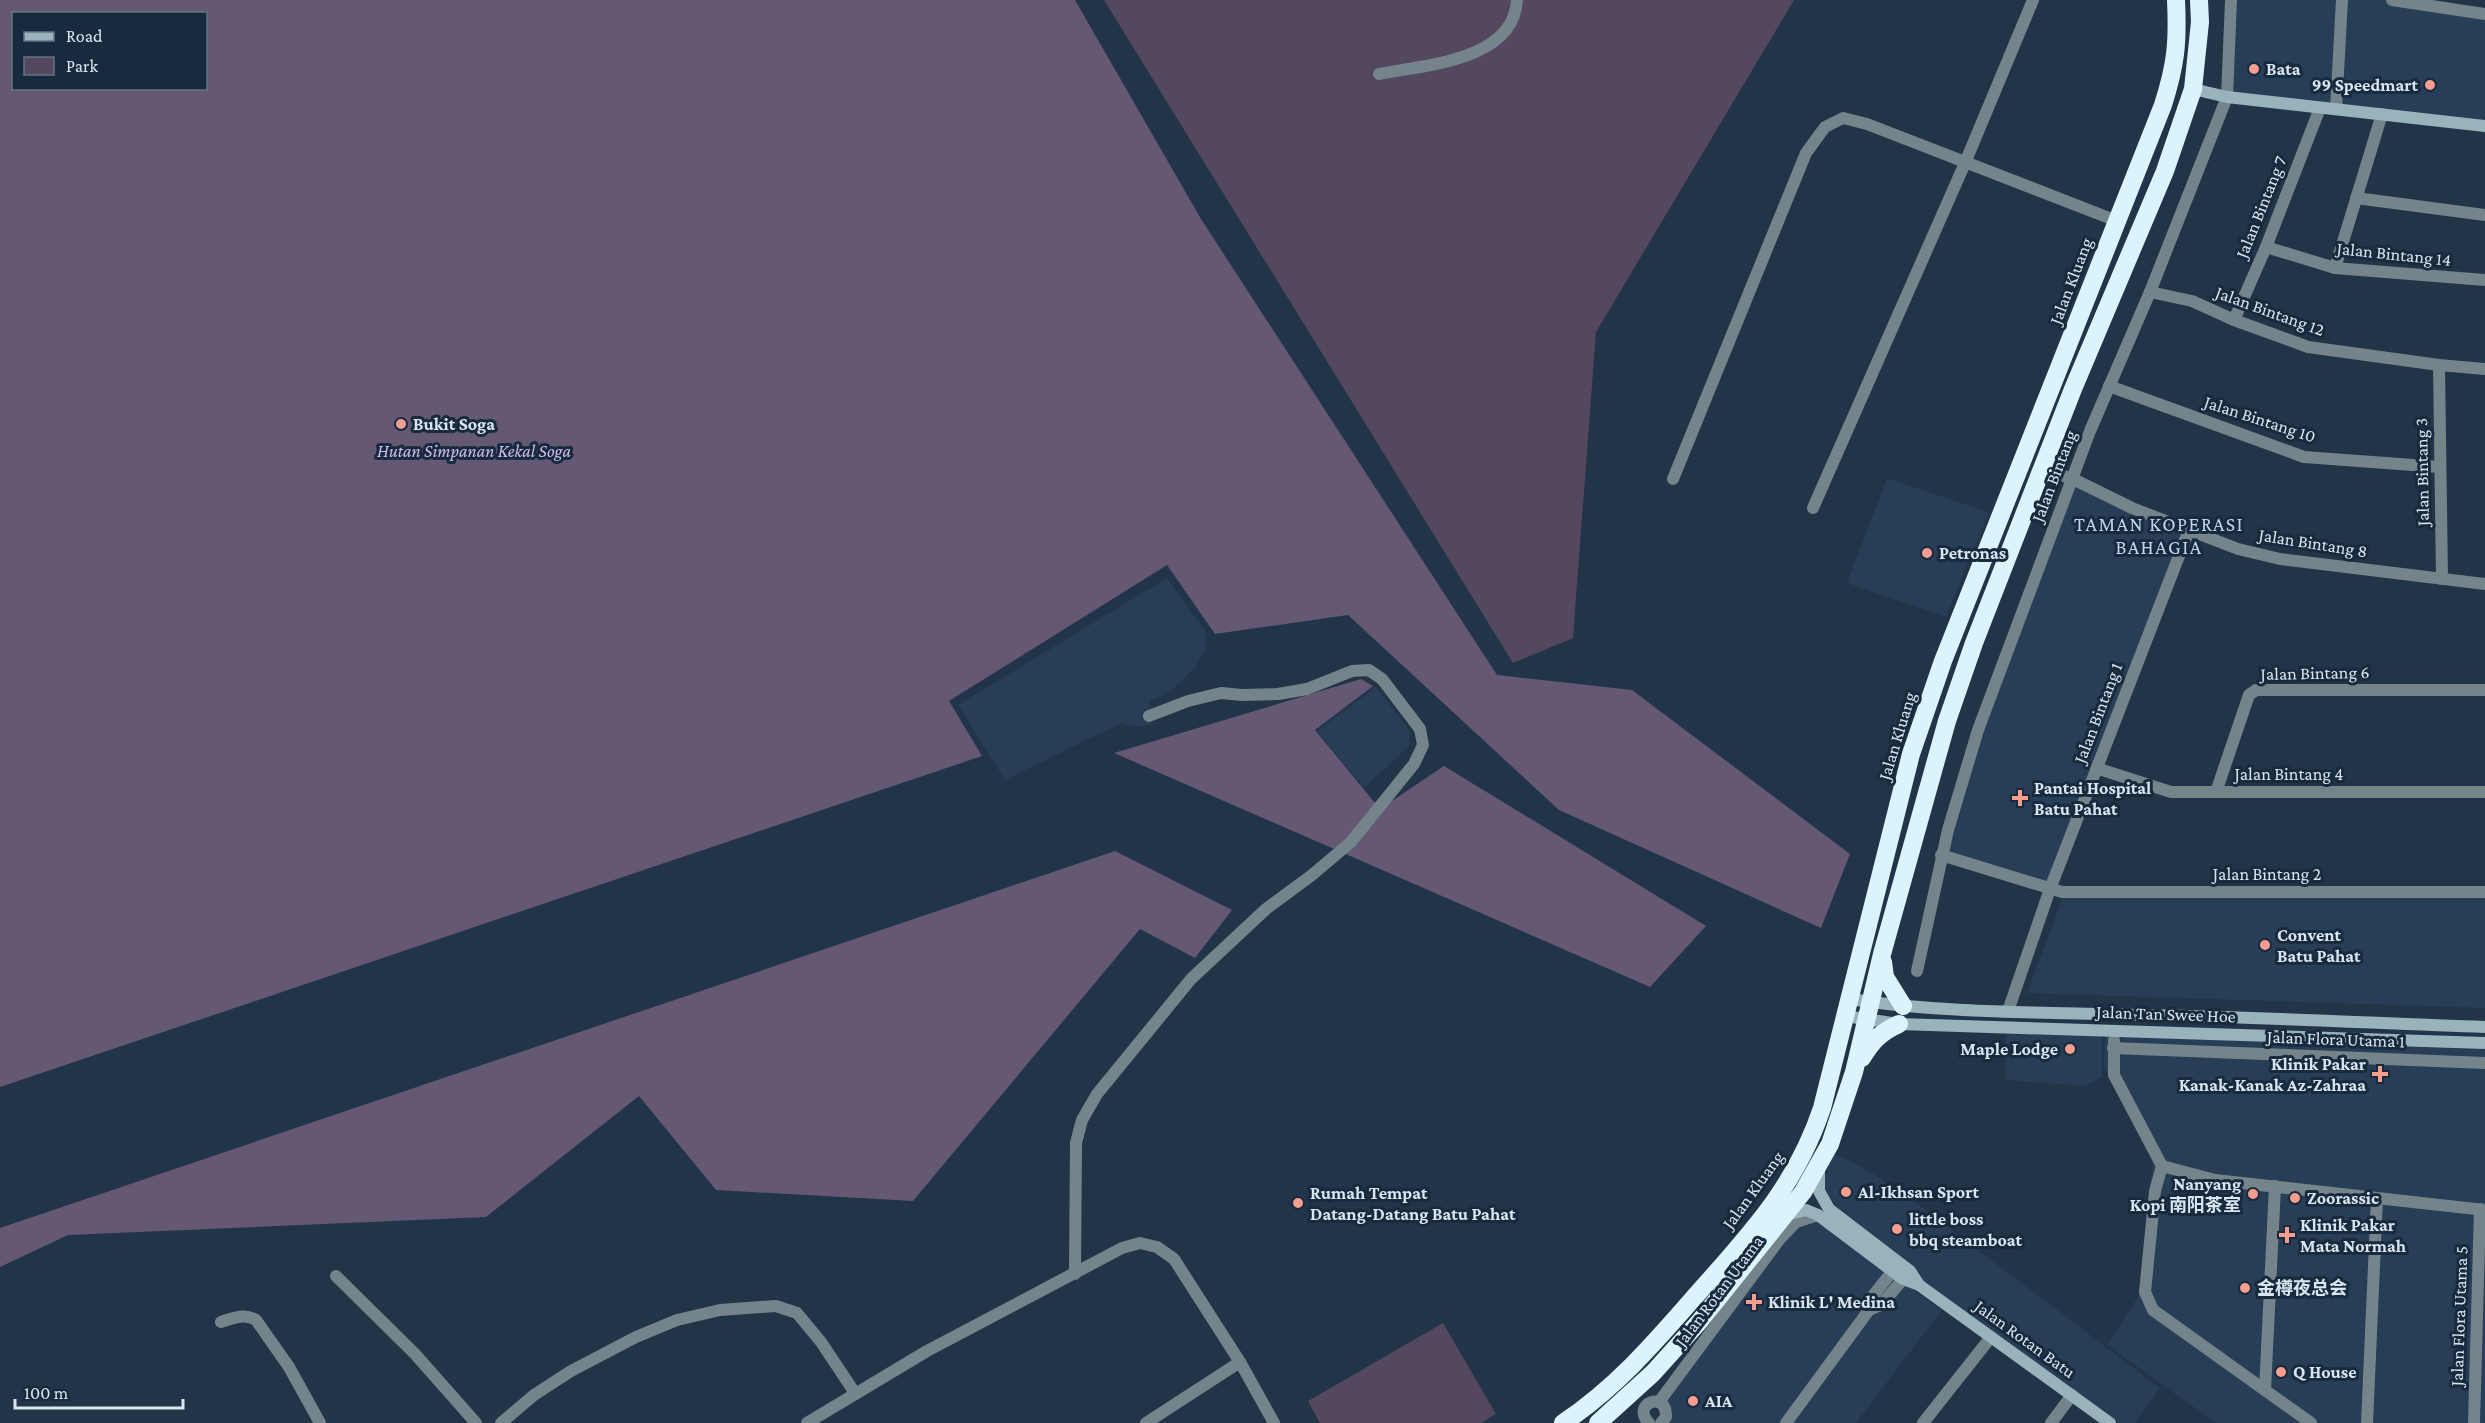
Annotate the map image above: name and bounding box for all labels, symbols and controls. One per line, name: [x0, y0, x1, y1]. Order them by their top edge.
legend: [12, 12, 207, 90]
text: Road: [66, 26, 103, 46]
text: Park: [66, 56, 98, 76]
place label: Bata: [2266, 59, 2301, 79]
marker: Bata: [2247, 62, 2261, 76]
place label: 99 Speedmart: [2312, 75, 2419, 95]
marker: 99 Speedmart: [2423, 78, 2437, 92]
street label: Jalan Bintang 7: [2231, 153, 2291, 263]
street label: Jalan Kluang: [2045, 235, 2097, 329]
street label: Jalan Bintang 14: [2334, 238, 2452, 270]
street label: Jalan Bintang 12: [2211, 281, 2327, 340]
street label: Jalan Bintang 10: [2200, 391, 2318, 446]
place label: Bukit Soga: [413, 414, 495, 434]
marker: Bukit Soga: [394, 417, 408, 431]
street label: Jalan Bintang 3: [2411, 418, 2433, 528]
street label: Jalan Bintang: [2027, 427, 2081, 527]
park label: Hutan Simpanan Kekal Soga: [377, 441, 572, 461]
district label: TAMAN KOPERASI BAHAGIA: [2074, 513, 2244, 558]
street label: Jalan Bintang 8: [2255, 524, 2369, 561]
place label: Petronas: [1939, 543, 2006, 563]
marker: Petronas: [1920, 546, 1934, 560]
street label: Jalan Bintang 1: [2069, 660, 2126, 768]
street label: Jalan Bintang 6: [2258, 662, 2370, 684]
street label: Jalan Kluang: [1874, 689, 1920, 784]
street label: Jalan Bintang 4: [2232, 764, 2344, 784]
place label: Pantai Hospital Batu Pahat: [2034, 778, 2151, 819]
marker: Pantai Hospital Batu Pahat: [2011, 789, 2029, 807]
street label: Jalan Bintang 2: [2211, 864, 2321, 884]
place label: Convent Batu Pahat: [2277, 925, 2361, 966]
marker: Convent Batu Pahat: [2258, 938, 2272, 952]
street label: Jalan Tan Swee Hoe: [2094, 1002, 2236, 1026]
street label: Jalan Flora Utama 1: [2265, 1027, 2405, 1051]
place label: Maple Lodge: [1960, 1039, 2058, 1059]
marker: Maple Lodge: [2063, 1042, 2077, 1056]
place label: Klinik Pakar Kanak-Kanak Az-Zahraa: [2179, 1054, 2366, 1095]
marker: Klinik Pakar Kanak-Kanak Az-Zahraa: [2371, 1065, 2389, 1083]
street label: Jalan Kluang: [1717, 1147, 1788, 1234]
place label: Nanyang Kopi 南阳茶室: [2130, 1174, 2241, 1215]
place label: Al-Ikhsan Sport: [1857, 1182, 1979, 1202]
place label: Rumah Tempat Datang-Datang Batu Pahat: [1310, 1183, 1516, 1224]
marker: Al-Ikhsan Sport: [1839, 1185, 1853, 1199]
marker: Nanyang Kopi 南阳茶室: [2246, 1187, 2260, 1201]
place label: Zoorassic: [2307, 1188, 2379, 1208]
marker: Zoorassic: [2288, 1191, 2302, 1205]
marker: Rumah Tempat Datang-Datang Batu Pahat: [1291, 1196, 1305, 1210]
place label: little boss bbq steamboat: [1908, 1209, 2023, 1250]
place label: Klinik Pakar Mata Normah: [2300, 1215, 2407, 1256]
marker: little boss bbq steamboat: [1890, 1222, 1904, 1236]
marker: Klinik Pakar Mata Normah: [2278, 1226, 2296, 1244]
street label: Jalan Rotan Utama: [1669, 1231, 1767, 1352]
street label: Jalan Flora Utama 5: [2446, 1245, 2471, 1389]
place label: 金樽夜总会: [2257, 1278, 2347, 1298]
marker: 金樽夜总会: [2238, 1281, 2252, 1295]
place label: Klinik L' Medina: [1768, 1292, 1895, 1312]
marker: Klinik L' Medina: [1745, 1293, 1763, 1311]
street label: Jalan Rotan Batu: [1969, 1295, 2080, 1382]
place label: Q House: [2293, 1362, 2357, 1382]
marker: Q House: [2274, 1365, 2288, 1379]
scale bar: [15, 1372, 183, 1410]
text: 100 m: [24, 1383, 69, 1403]
place label: AIA: [1704, 1391, 1733, 1411]
marker: AIA: [1686, 1394, 1700, 1408]

